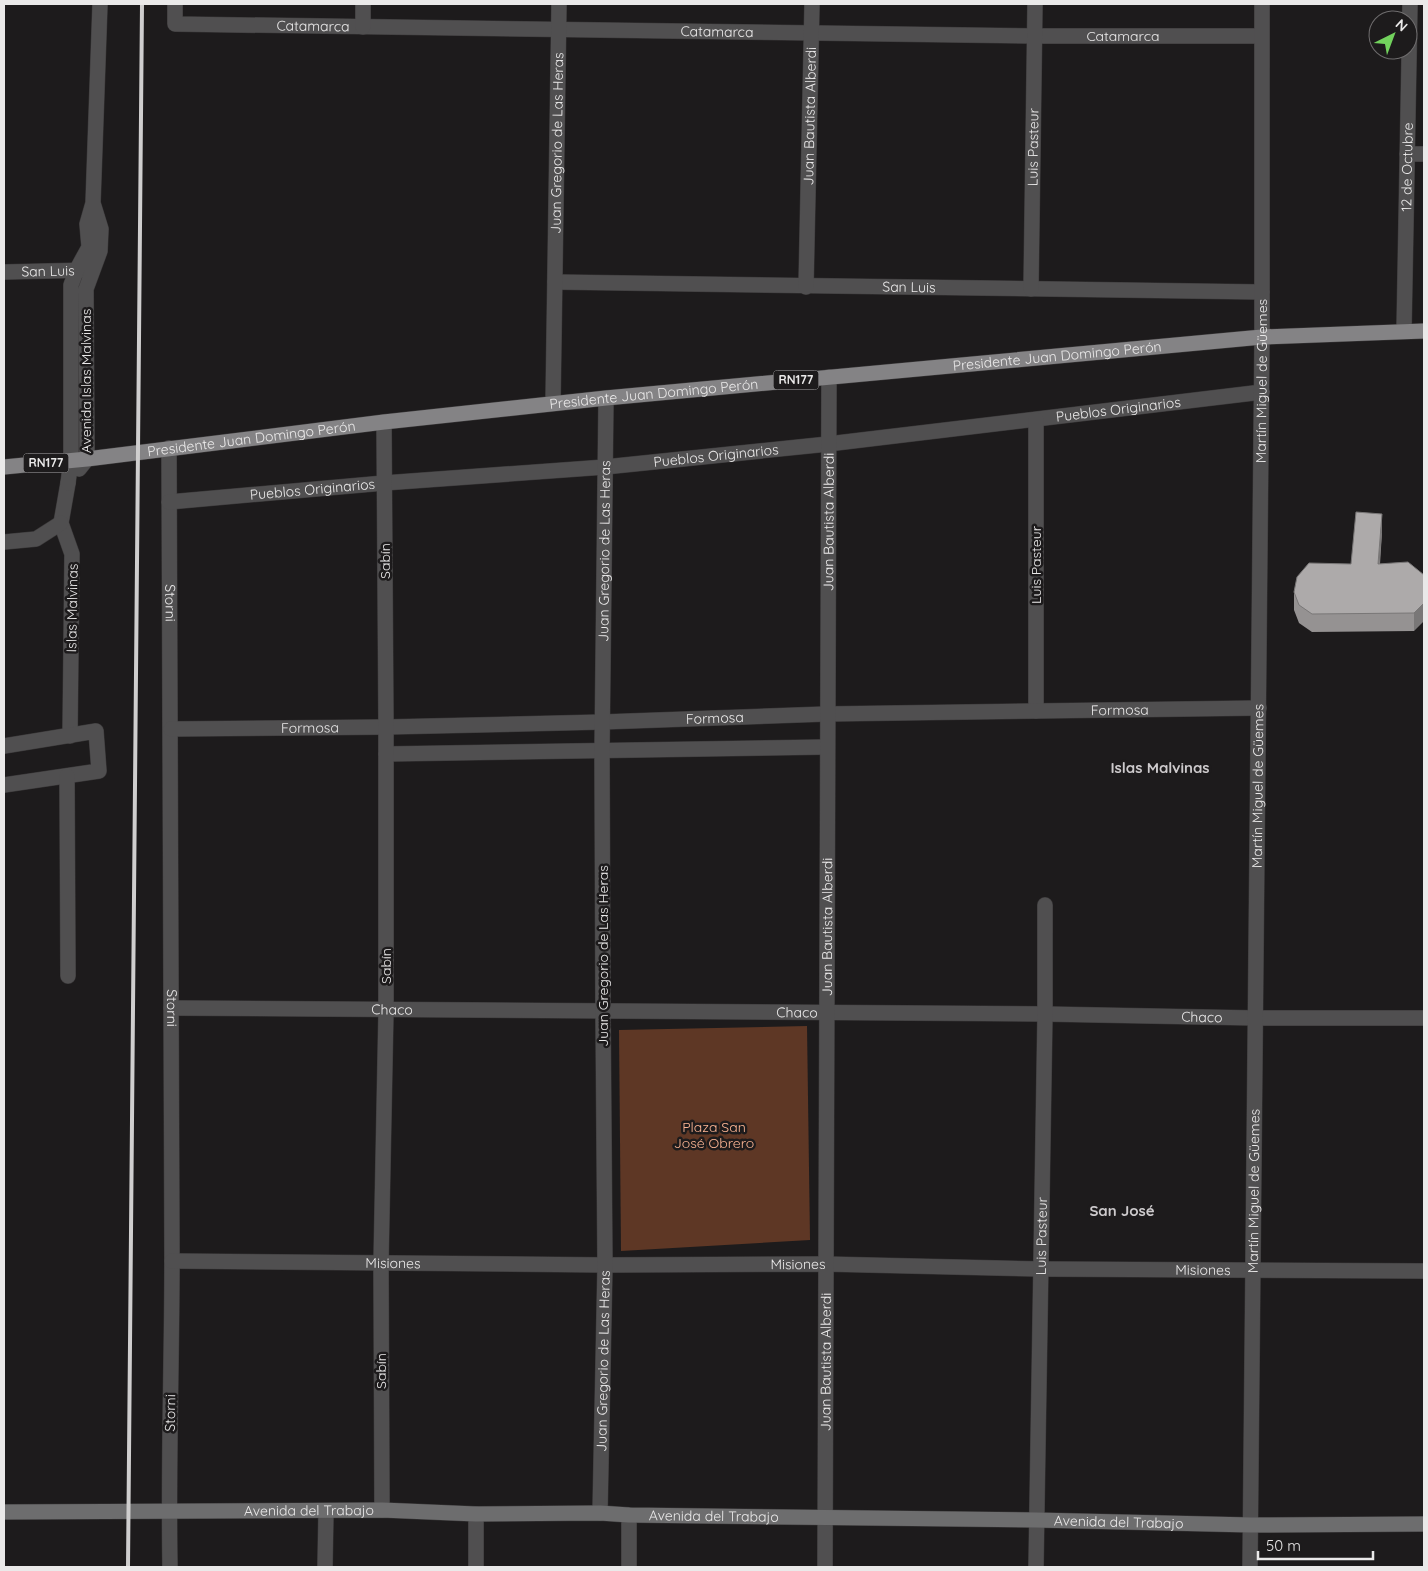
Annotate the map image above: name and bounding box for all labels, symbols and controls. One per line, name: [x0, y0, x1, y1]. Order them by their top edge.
north arrow: [1368, 10, 1418, 60]
text: N: [1392, 15, 1412, 35]
street label: Catamarca: [276, 16, 350, 35]
street label: Catamarca: [680, 22, 754, 41]
street label: Catamarca: [1086, 27, 1159, 45]
street label: Juan Bautista Alberdi: [799, 47, 820, 185]
street label: Juan Gregorio de Las Heras: [547, 52, 567, 234]
street label: Luis Pasteur: [1023, 107, 1043, 186]
street label: 12 de Octubre: [1397, 122, 1417, 212]
street label: San Luis: [21, 261, 75, 281]
street label: San Luis: [882, 278, 936, 296]
street label: Martín Miguel de Güemes: [1252, 299, 1271, 463]
street label: Avenida Islas Malvinas: [77, 309, 95, 453]
street label: Presidente Juan Domingo Perón: [952, 337, 1162, 375]
road number: RN177: [774, 370, 818, 390]
street label: Presidente Juan Domingo Perón: [549, 375, 759, 413]
street label: Pueblos Originarios: [1055, 393, 1182, 426]
street label: Presidente Juan Domingo Perón: [146, 417, 356, 460]
street label: Pueblos Originarios: [653, 440, 779, 471]
road number: RN177: [23, 453, 68, 472]
street label: Juan Bautista Alberdi: [819, 453, 838, 591]
street label: Juan Gregorio de Las Heras: [594, 460, 614, 642]
street label: Pueblos Originarios: [249, 475, 376, 504]
street label: Luis Pasteur: [1027, 525, 1045, 604]
street label: Sabín: [376, 543, 394, 579]
street label: Islas Malvinas: [62, 564, 82, 652]
street label: Storni: [161, 584, 180, 622]
street label: Formosa: [1091, 701, 1149, 719]
street label: Martín Miguel de Güemes: [1248, 704, 1267, 868]
street label: Formosa: [686, 708, 744, 728]
street label: Formosa: [281, 718, 339, 737]
district label: Islas Malvinas: [1110, 758, 1210, 777]
street label: Juan Bautista Alberdi: [818, 858, 836, 996]
street label: Juan Gregorio de Las Heras: [594, 865, 612, 1047]
street label: Sabín: [377, 948, 395, 984]
street label: Storni: [163, 989, 181, 1027]
street label: Chaco: [371, 1000, 413, 1019]
street label: Chaco: [776, 1003, 818, 1021]
street label: Chaco: [1181, 1008, 1223, 1026]
street label: Martín Miguel de Güemes: [1244, 1109, 1263, 1273]
park label: Plaza San José Obrero: [674, 1118, 754, 1152]
street label: Luis Pasteur: [1032, 1196, 1051, 1275]
district label: San José: [1089, 1201, 1155, 1220]
street label: Misiones: [365, 1254, 421, 1272]
street label: Misiones: [770, 1255, 826, 1273]
street label: Misiones: [1175, 1261, 1231, 1279]
street label: Juan Gregorio de Las Heras: [592, 1270, 614, 1452]
street label: Juan Bautista Alberdi: [816, 1293, 835, 1431]
street label: Sabín: [372, 1353, 390, 1389]
street label: Storni: [161, 1394, 179, 1432]
street label: Avenida del Trabajo: [244, 1501, 374, 1520]
street label: Avenida del Trabajo: [649, 1506, 779, 1526]
street label: Avenida del Trabajo: [1054, 1511, 1184, 1532]
scale bar: [1258, 1528, 1373, 1560]
text: 50 m: [1266, 1536, 1301, 1555]

